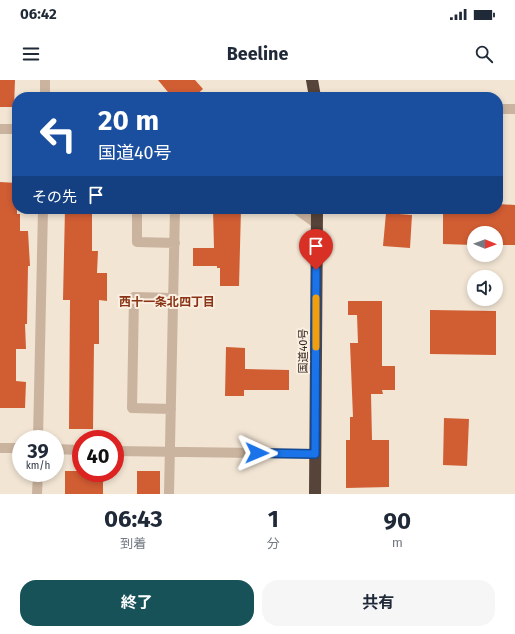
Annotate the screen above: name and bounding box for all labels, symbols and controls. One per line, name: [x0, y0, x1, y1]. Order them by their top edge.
text: 06:42: [20, 5, 57, 23]
icon: menu: [20, 43, 42, 65]
text: Beeline: [227, 43, 288, 65]
icon: search: [473, 43, 495, 65]
text: 20 m: [98, 104, 159, 137]
icon: left: [32, 108, 84, 160]
text: 国道40号: [98, 142, 172, 164]
icon: arrive: [85, 184, 107, 206]
text: その先: [32, 188, 77, 206]
north arrow: [467, 226, 503, 262]
map controls: [467, 226, 503, 306]
pin: [299, 229, 333, 270]
icon: arrive: [305, 235, 327, 257]
button: sound: [467, 270, 503, 306]
district label: 西十一条北四丁目: [119, 295, 215, 309]
street label: 国道40号: [297, 329, 310, 374]
speed limit sign: 40: [72, 430, 124, 482]
position arrow: [236, 432, 278, 474]
text: 39: [27, 439, 49, 463]
text: km/h: [26, 460, 50, 472]
text: 06:43: [104, 505, 163, 533]
text: 1: [268, 505, 279, 533]
text: 90: [384, 507, 411, 535]
text: m: [392, 535, 403, 550]
text: 到着: [120, 536, 146, 551]
text: 分: [267, 536, 280, 551]
button: 終了: [20, 580, 254, 626]
button: 共有: [262, 580, 495, 626]

